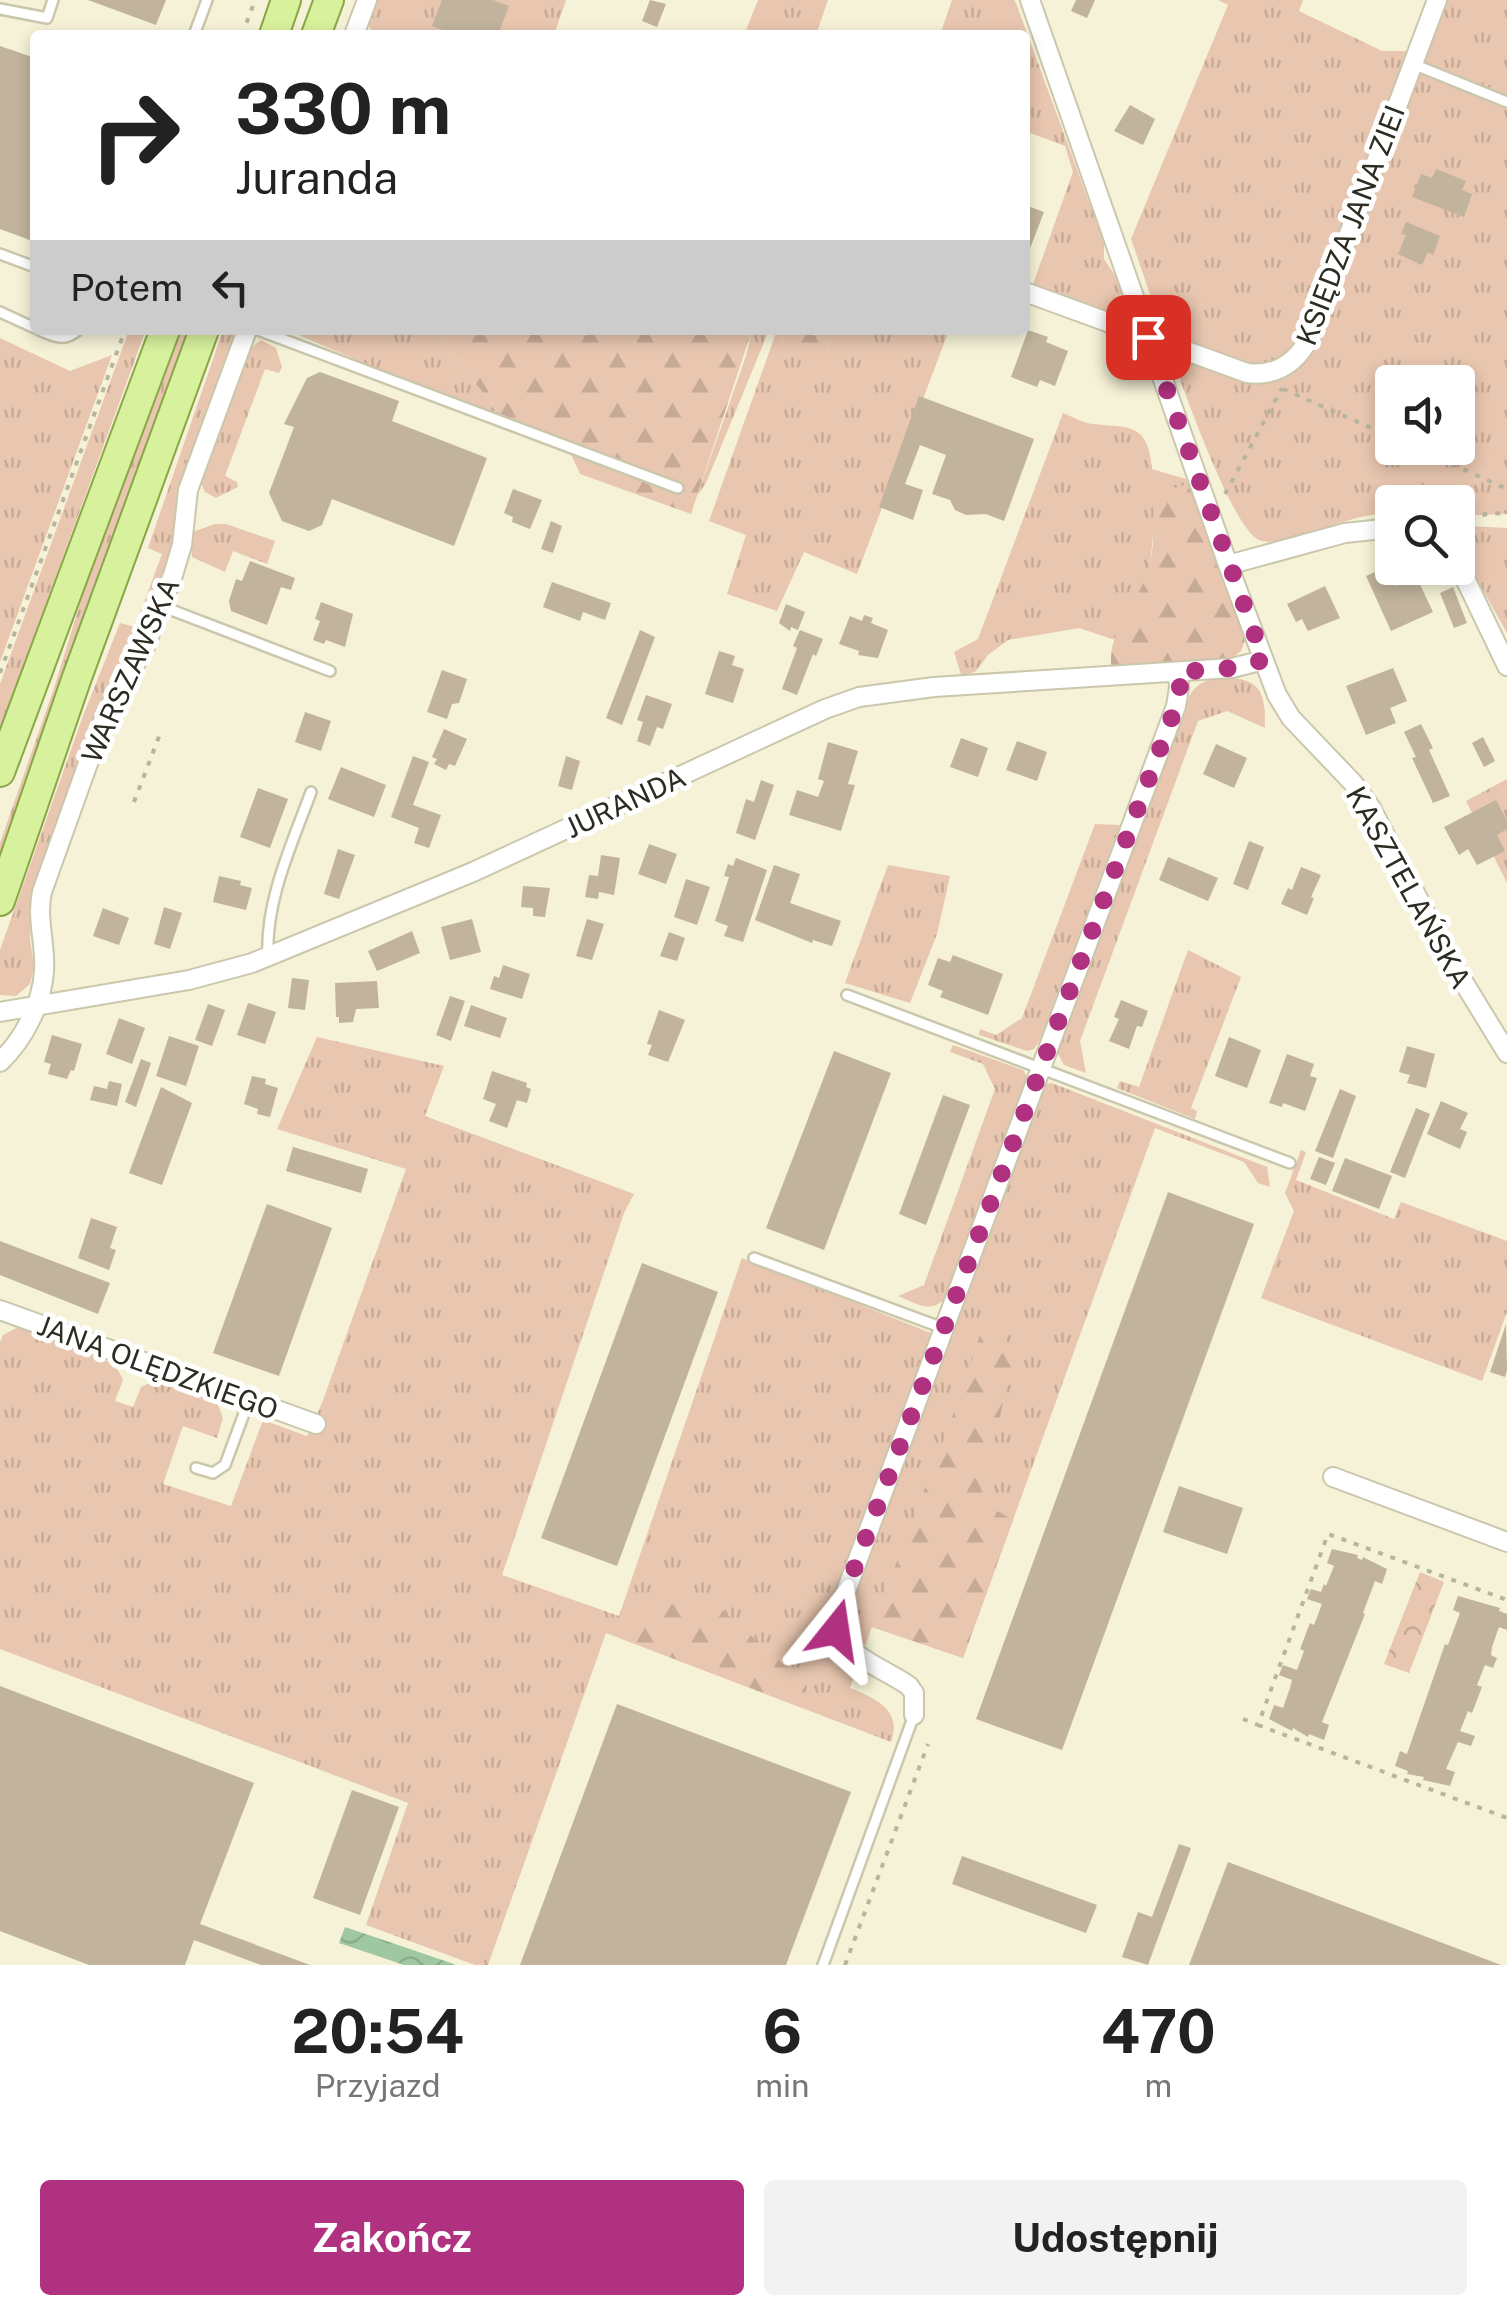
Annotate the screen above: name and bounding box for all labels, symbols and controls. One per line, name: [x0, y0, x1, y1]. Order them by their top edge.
text: 330 m: [235, 67, 451, 150]
icon: right: [70, 70, 200, 200]
street label: KSIĘDZA JANA ZIEI: [1289, 100, 1411, 350]
text: Juranda: [235, 151, 398, 204]
icon: left: [203, 260, 258, 315]
text: Potem: [70, 265, 183, 310]
pin: [1106, 295, 1191, 380]
icon: arrive: [1121, 310, 1176, 365]
map controls: [1375, 365, 1475, 585]
button: sound: [1375, 365, 1475, 465]
button: search: [1375, 485, 1475, 585]
street label: WARSZAWSKA: [74, 572, 186, 768]
street label: JURANDA: [560, 760, 690, 844]
street label: KASZTELAŃSKA: [1340, 780, 1478, 994]
street label: JANA OLĘDZKIEGO: [33, 1308, 283, 1426]
position arrow: [784, 1578, 888, 1682]
text: 20:54: [291, 1996, 464, 2067]
text: 6: [763, 1996, 802, 2067]
text: 470: [1101, 1996, 1216, 2067]
text: Przyjazd: [315, 2067, 440, 2104]
text: min: [755, 2067, 810, 2104]
text: m: [1144, 2067, 1172, 2104]
button: Zakończ: [40, 2180, 744, 2295]
button: Udostępnij: [764, 2180, 1467, 2295]

